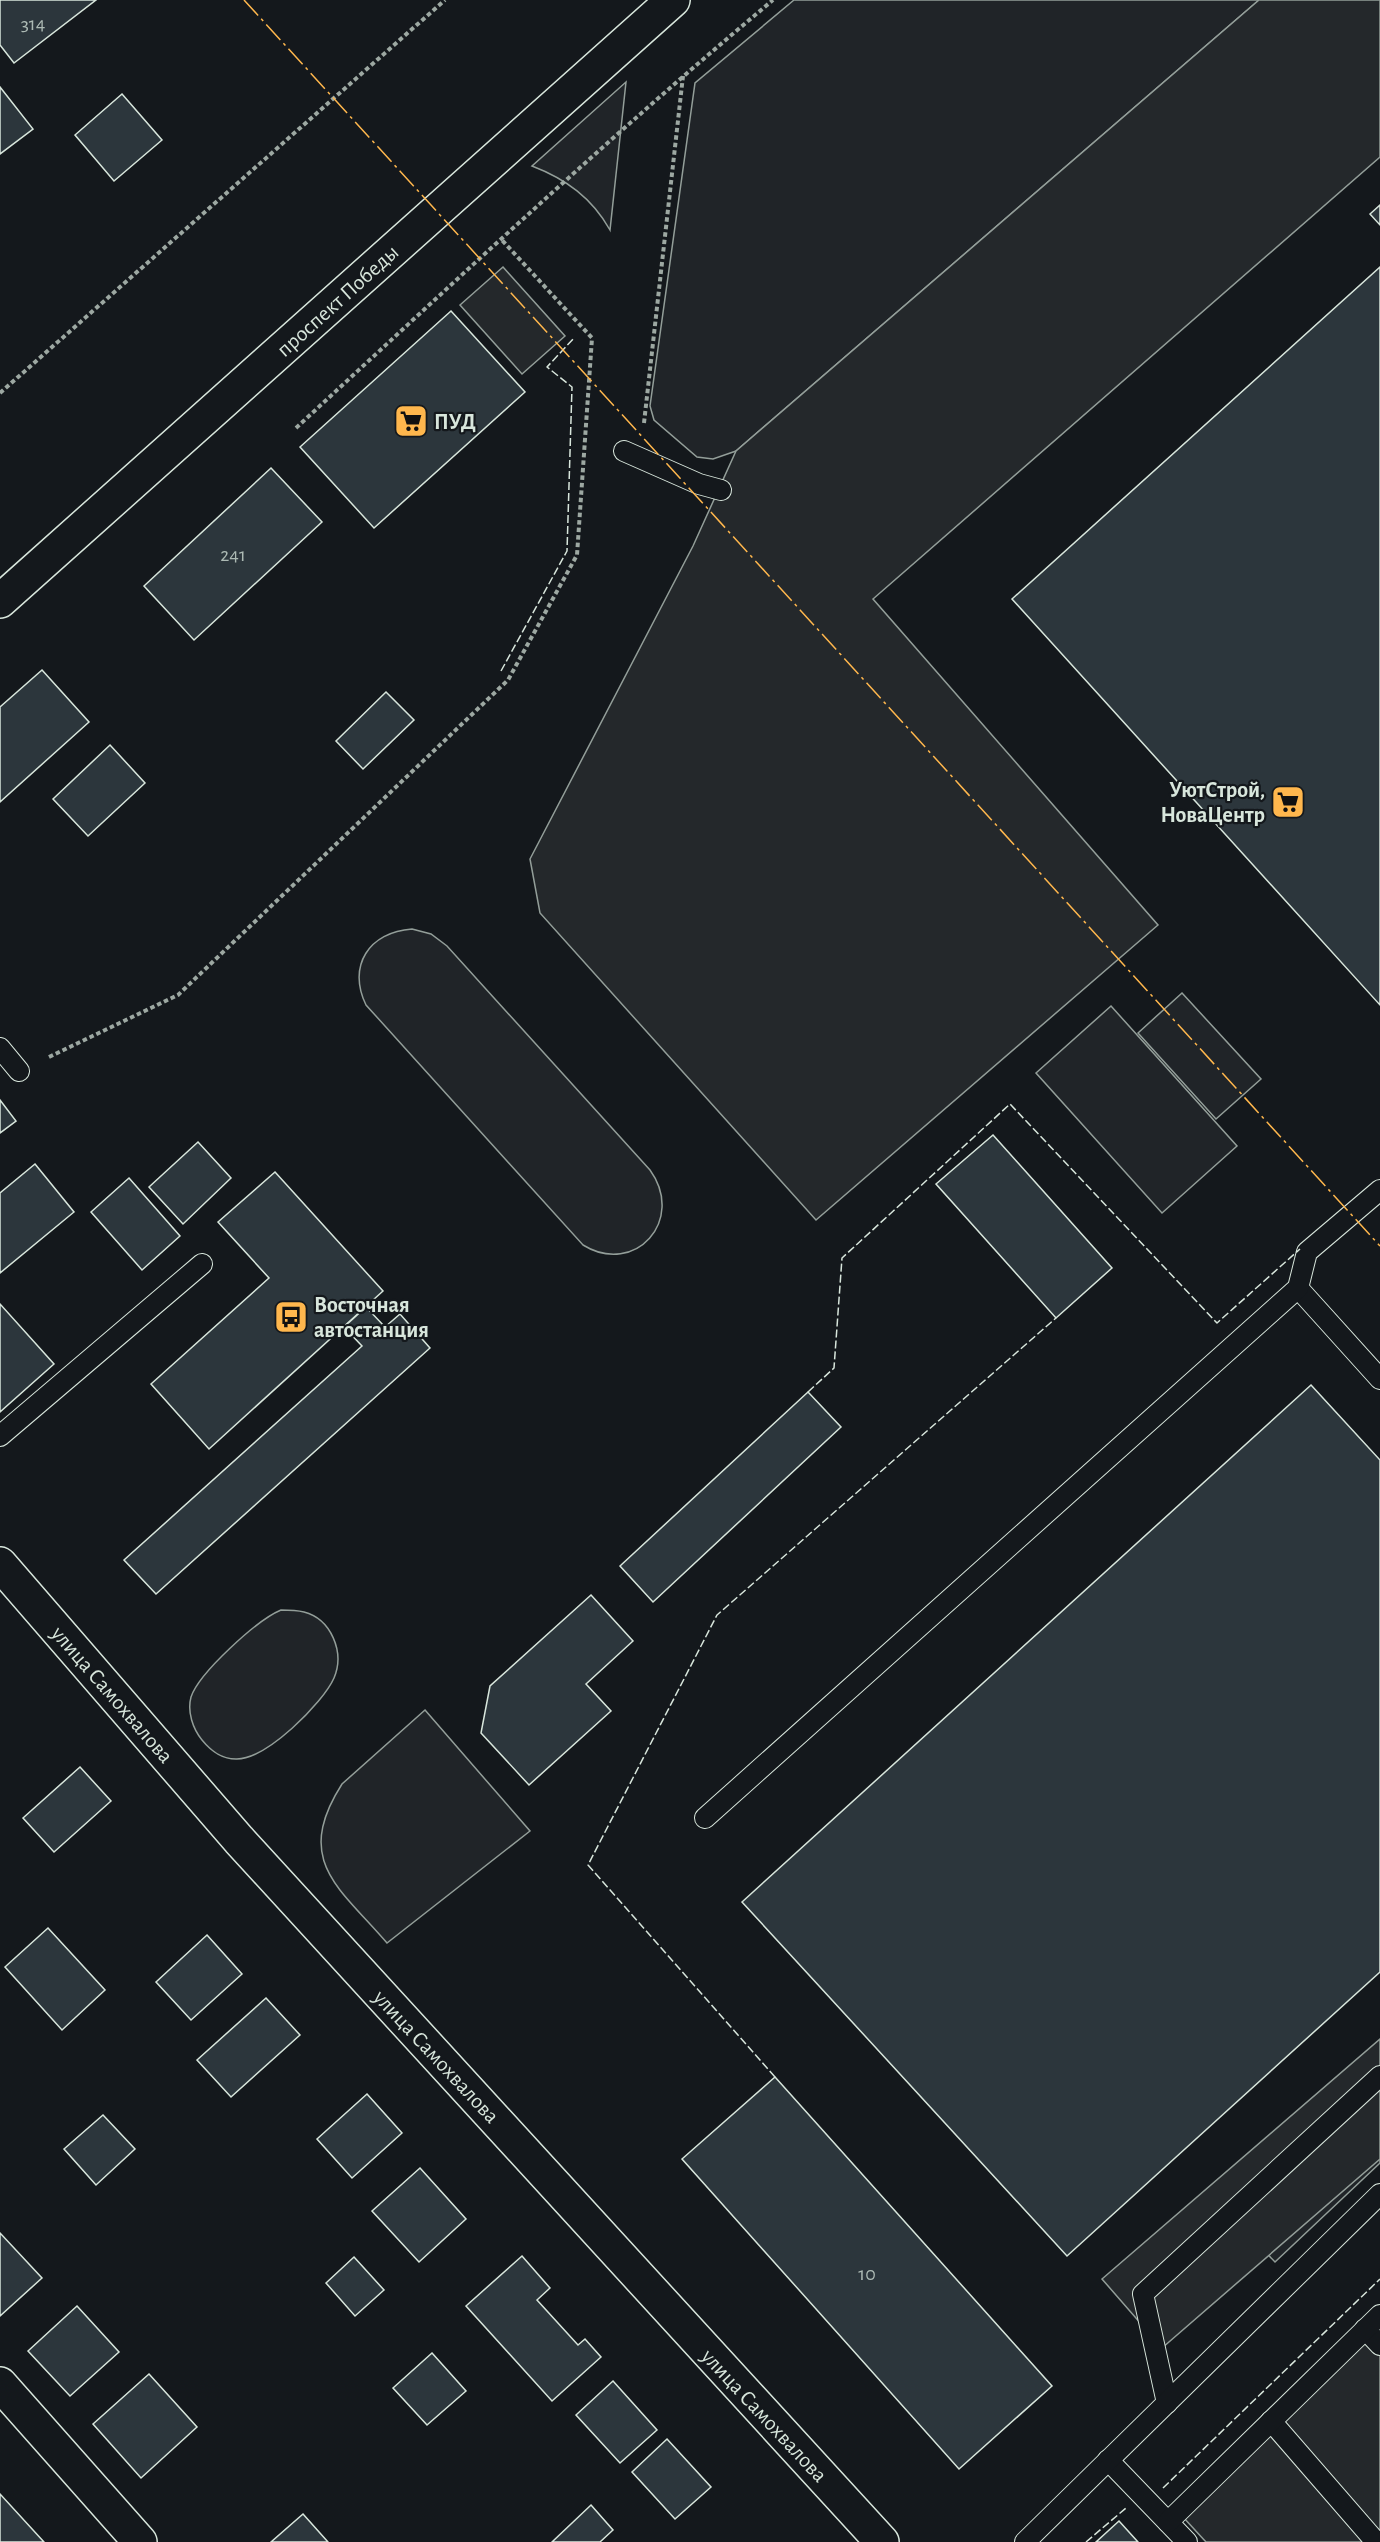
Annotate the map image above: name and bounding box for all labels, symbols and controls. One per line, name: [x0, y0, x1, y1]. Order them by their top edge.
house number: 314: [21, 14, 45, 34]
street label: проспект Победы: [273, 241, 403, 361]
supermarket icon: ПУД: [393, 403, 429, 439]
place label: ПУД: [434, 411, 476, 433]
house number: 241: [220, 545, 246, 565]
place label: УютСтрой, НоваЦентр: [1160, 779, 1265, 826]
supermarket icon: УютСтрой, НоваЦентр: [1270, 784, 1306, 820]
place label: Восточная автостанция: [314, 1294, 429, 1341]
bus stop icon: Восточная автостанция: [273, 1299, 309, 1335]
street label: улица Самохвалова: [47, 1621, 177, 1767]
street label: улица Самохвалова: [369, 1985, 503, 2127]
house number: 10: [858, 2264, 876, 2284]
street label: улица Самохвалова: [697, 2344, 831, 2486]

